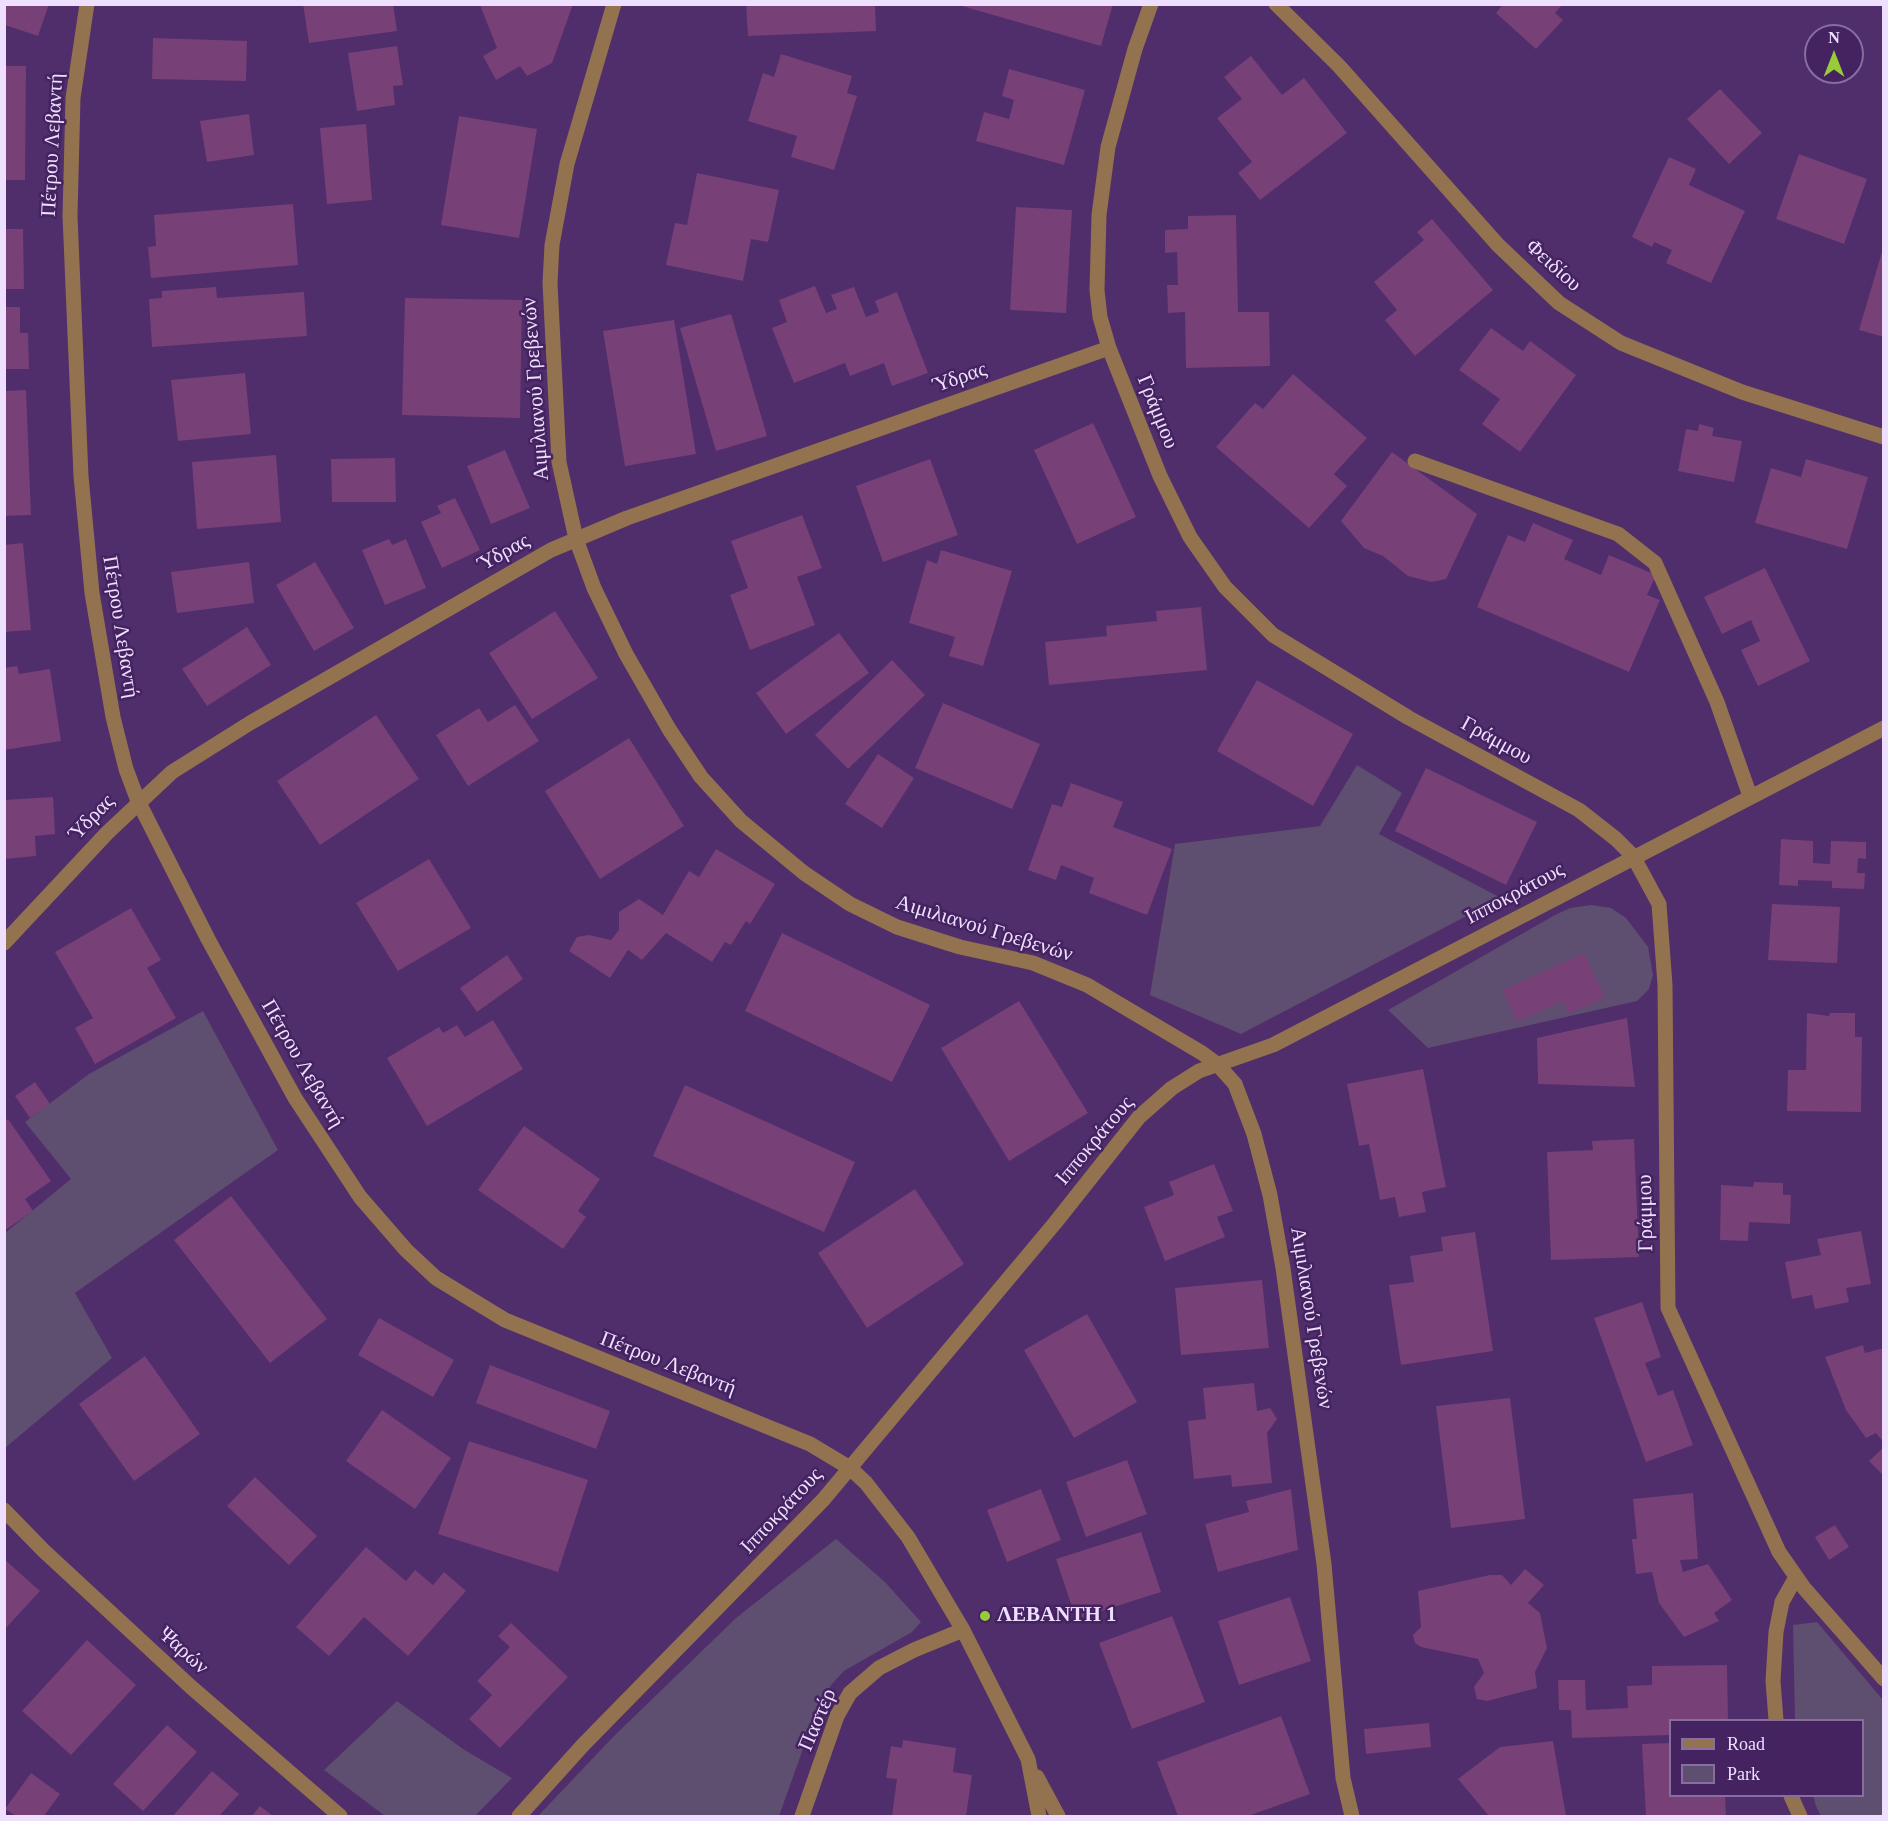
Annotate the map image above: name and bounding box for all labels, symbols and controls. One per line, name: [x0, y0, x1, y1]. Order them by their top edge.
north arrow: [1804, 24, 1864, 84]
text: N: [1828, 29, 1840, 46]
street label: Πέτρου Λεβαντή: [37, 73, 69, 217]
street label: Φειδίου: [1520, 234, 1586, 298]
street label: Αιμιλιανού Γρεβενών: [517, 296, 555, 482]
street label: Ύδρας: [930, 357, 990, 399]
street label: Γράμμου: [1131, 372, 1183, 452]
street label: Ύδρας: [474, 529, 534, 577]
street label: Πέτρου Λεβαντή: [96, 554, 144, 700]
street label: Γράμμου: [1456, 711, 1536, 771]
street label: Ύδρας: [64, 789, 120, 847]
street label: Ιπποκράτους: [1461, 857, 1569, 931]
street label: Αιμιλιανού Γρεβενών: [892, 890, 1076, 968]
street label: Πέτρου Λεβαντή: [255, 995, 349, 1133]
street label: Ιπποκράτους: [1051, 1091, 1139, 1191]
street label: Γράμμου: [1633, 1174, 1659, 1252]
street label: Αιμιλιανού Γρεβενών: [1284, 1225, 1338, 1411]
street label: Πέτρου Λεβαντή: [596, 1326, 740, 1402]
street label: Ιπποκράτους: [736, 1463, 828, 1559]
place label: ΛΕΒΑΝΤΗ 1: [997, 1603, 1116, 1629]
marker: ΛΕΒΑΝΤΗ 1: [978, 1609, 992, 1623]
street label: Ψαρών: [153, 1622, 213, 1680]
street label: Παστέρ: [794, 1685, 842, 1755]
legend: [1669, 1719, 1864, 1797]
text: Road: [1727, 1734, 1765, 1754]
text: Park: [1727, 1764, 1760, 1784]

